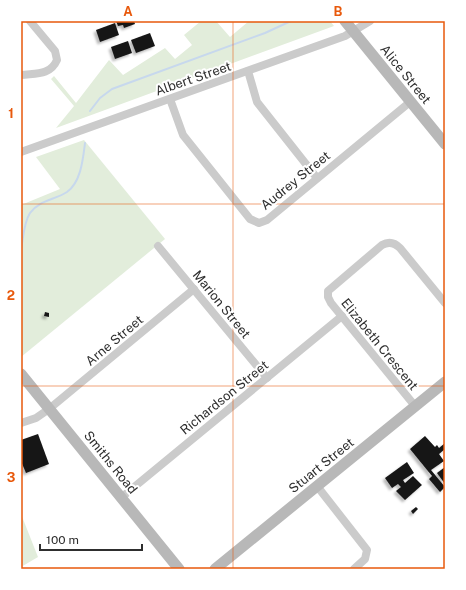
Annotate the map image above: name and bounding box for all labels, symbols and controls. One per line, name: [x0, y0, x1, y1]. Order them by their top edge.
text: A: [123, 4, 133, 19]
text: B: [334, 4, 343, 19]
street label: Alice Street: [377, 42, 434, 107]
street label: Albert Street: [153, 58, 233, 98]
text: 1: [8, 106, 14, 121]
street label: Audrey Street: [258, 148, 333, 213]
street label: Marion Street: [190, 267, 254, 341]
text: 2: [7, 288, 15, 303]
street label: Elizabeth Crescent: [338, 295, 421, 393]
street label: Arne Street: [83, 312, 146, 369]
street label: Richardson Street: [177, 357, 271, 437]
street label: Smiths Road: [81, 428, 140, 497]
street label: Stuart Street: [286, 435, 357, 496]
text: 3: [7, 470, 16, 485]
scale bar: [40, 526, 142, 552]
text: 100 m: [46, 533, 79, 547]

